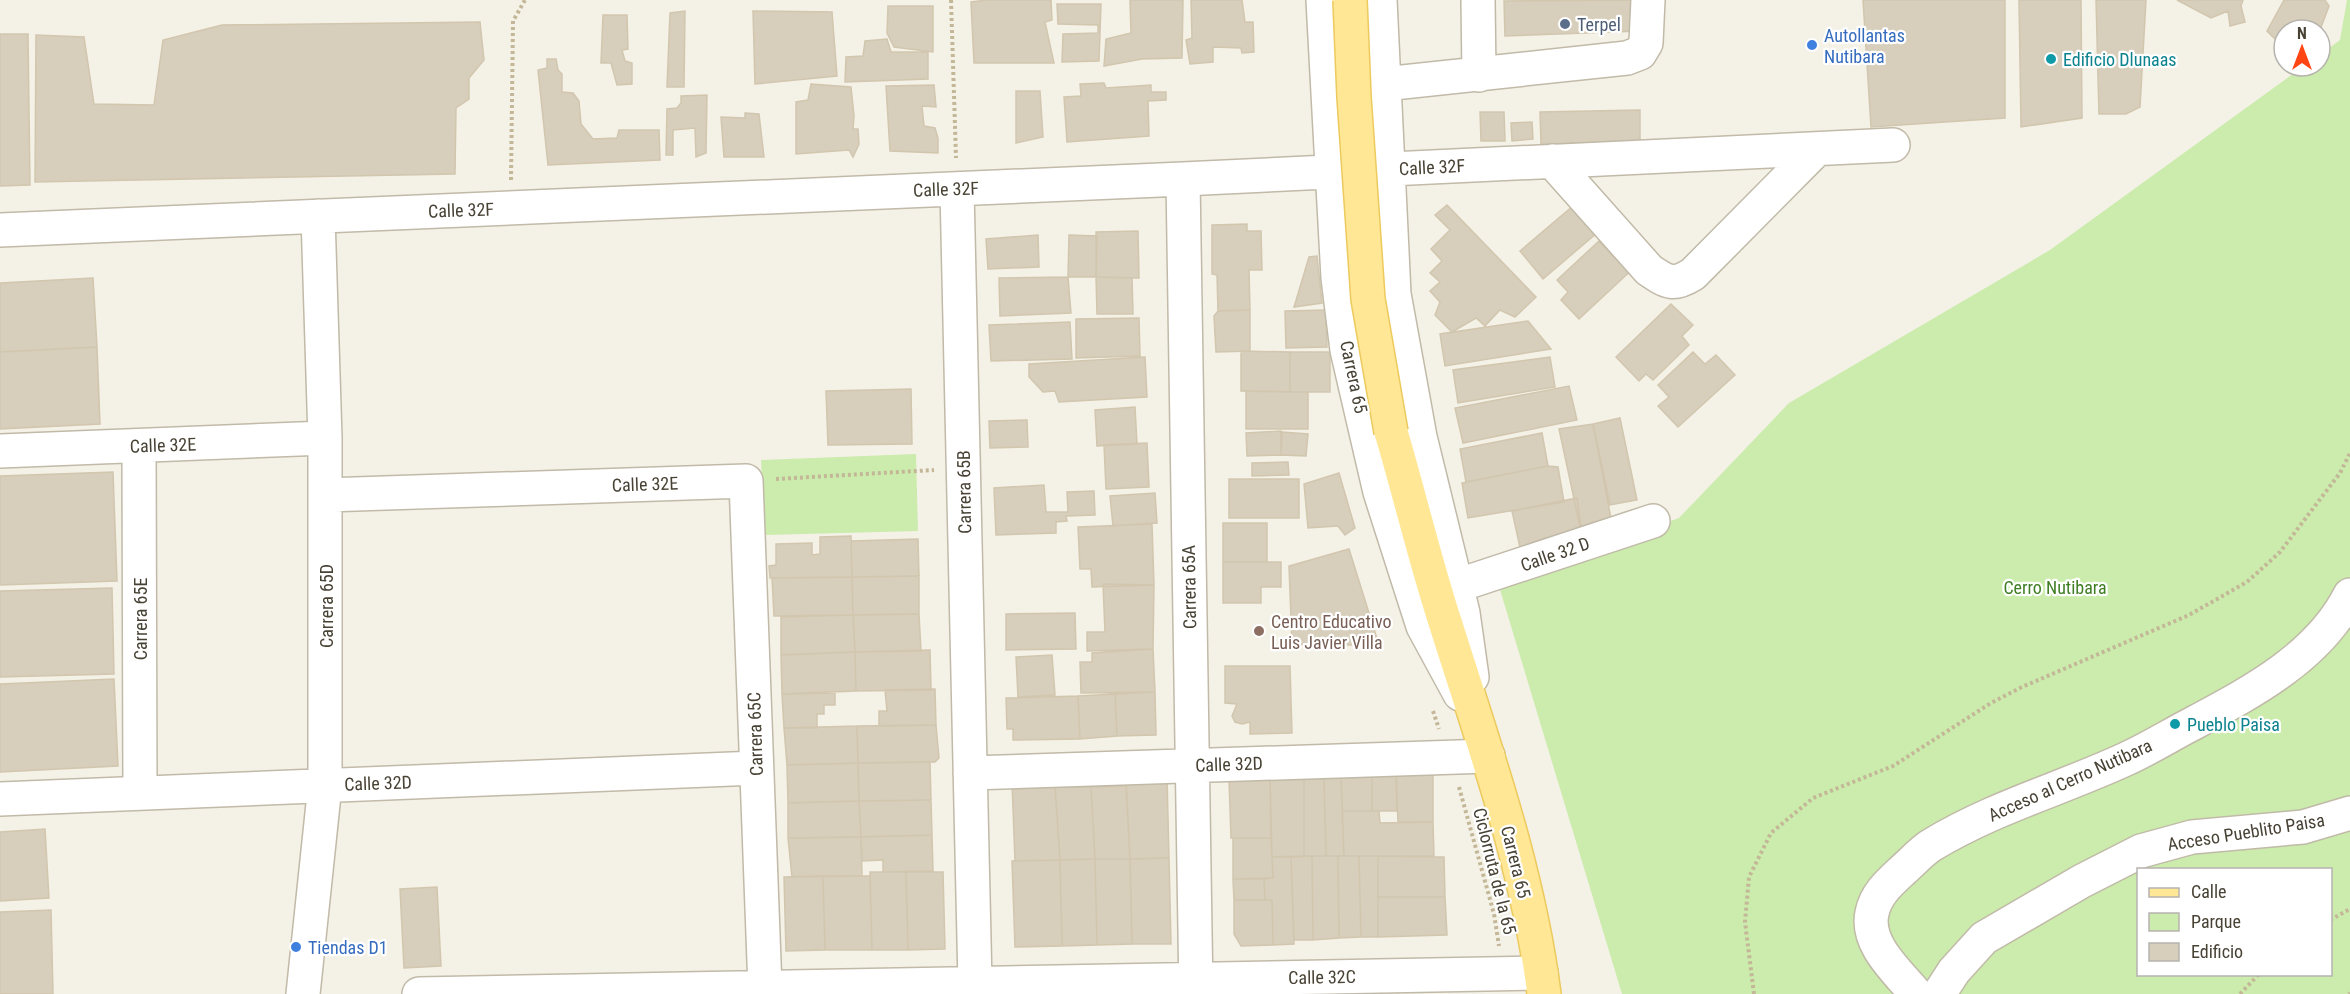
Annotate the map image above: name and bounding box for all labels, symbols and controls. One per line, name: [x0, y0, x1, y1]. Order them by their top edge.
place label: Terpel: [1577, 14, 1621, 35]
marker: Terpel: [1558, 17, 1572, 31]
north arrow: [2272, 18, 2332, 78]
text: N: [2297, 24, 2307, 43]
place label: Autollantas Nutibara: [1824, 25, 1905, 67]
marker: Autollantas Nutibara: [1805, 38, 1819, 52]
place label: Edificio Dlunaas: [2063, 49, 2177, 70]
marker: Edificio Dlunaas: [2044, 52, 2058, 66]
street label: Calle 32F: [1398, 155, 1466, 179]
street label: Calle 32F: [913, 177, 980, 201]
street label: Calle 32F: [428, 198, 495, 222]
street label: Carrera 65: [1336, 339, 1372, 415]
street label: Calle 32E: [129, 433, 197, 457]
street label: Carrera 65B: [953, 450, 975, 534]
street label: Calle 32E: [611, 472, 679, 496]
street label: Calle 32 D: [1518, 532, 1592, 576]
street label: Carrera 65A: [1178, 544, 1200, 629]
street label: Carrera 65D: [316, 564, 337, 648]
park label: Cerro Nutibara: [2003, 577, 2107, 598]
street label: Carrera 65E: [130, 578, 151, 660]
place label: Centro Educativo Luis Javier Villa: [1271, 611, 1392, 653]
marker: Centro Educativo Luis Javier Villa: [1252, 624, 1266, 638]
street label: Carrera 65C: [743, 692, 767, 776]
place label: Pueblo Paisa: [2187, 714, 2280, 735]
marker: Pueblo Paisa: [2168, 717, 2182, 731]
street label: Acceso al Cerro Nutibara: [1985, 734, 2155, 826]
street label: Calle 32D: [1195, 752, 1263, 776]
street label: Calle 32D: [344, 771, 412, 795]
street label: Ciclorruta de la 65: [1469, 806, 1521, 937]
street label: Acceso Pueblito Paisa: [2166, 809, 2326, 855]
street label: Carrera 65: [1497, 824, 1535, 900]
legend: [2137, 868, 2332, 976]
text: Calle: [2191, 881, 2227, 902]
text: Parque: [2191, 911, 2241, 932]
place label: Tiendas D1: [308, 937, 388, 958]
marker: Tiendas D1: [289, 940, 303, 954]
text: Edificio: [2191, 941, 2243, 962]
street label: Calle 32C: [1288, 966, 1356, 988]

